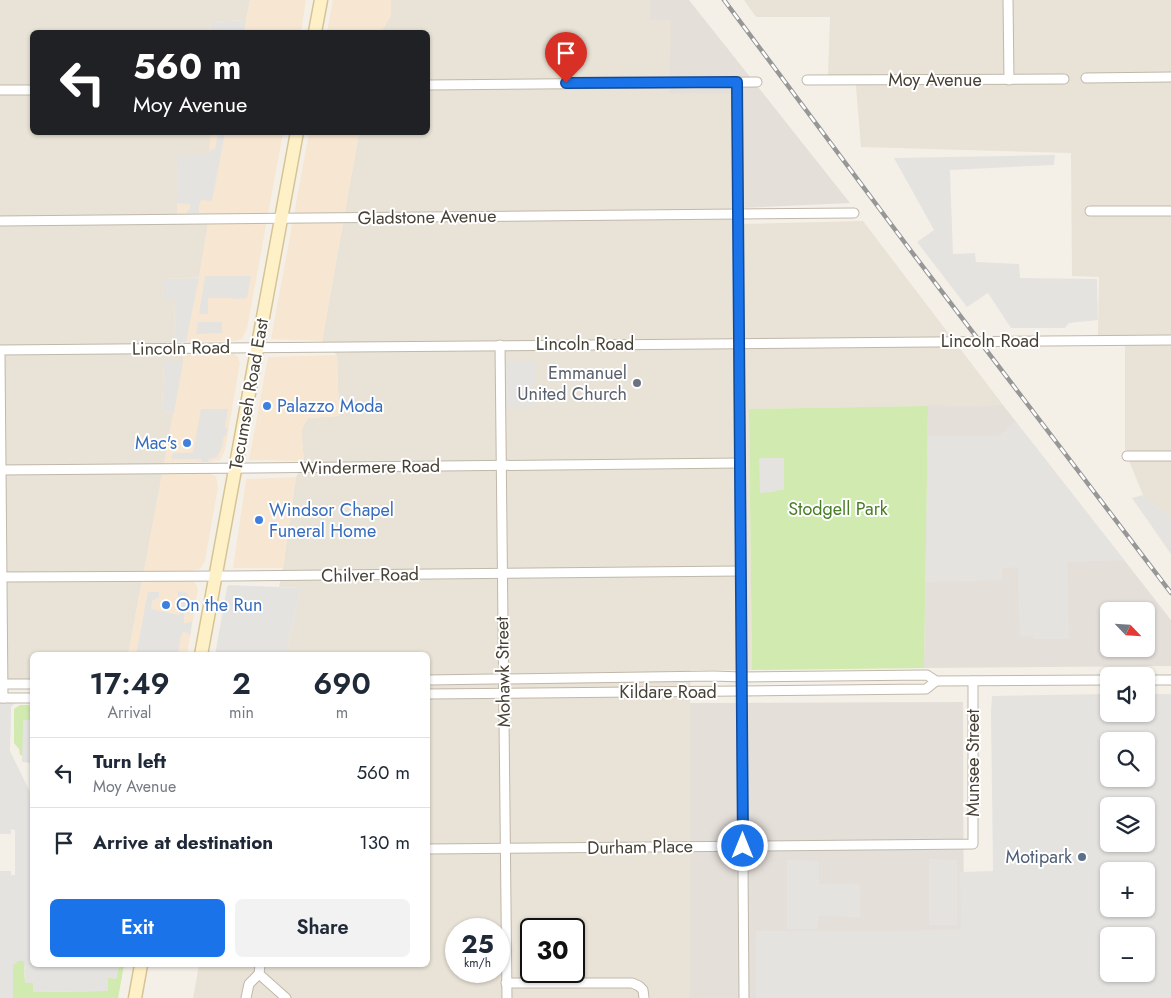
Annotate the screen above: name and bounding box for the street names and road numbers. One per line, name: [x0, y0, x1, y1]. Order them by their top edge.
street label: Moy Avenue: [888, 67, 982, 93]
street label: Gladstone Avenue: [357, 203, 497, 231]
street label: Tecumseh Road East: [223, 315, 275, 472]
street label: Lincoln Road: [941, 328, 1039, 354]
street label: Lincoln Road: [536, 331, 634, 357]
street label: Lincoln Road: [132, 334, 230, 362]
street label: Windermere Road: [300, 453, 440, 481]
street label: Chilver Road: [321, 561, 419, 589]
street label: Mohawk Street: [489, 616, 517, 728]
street label: Kildare Road: [619, 679, 717, 705]
street label: Munsee Street: [960, 709, 986, 817]
street label: Durham Place: [587, 833, 693, 861]

